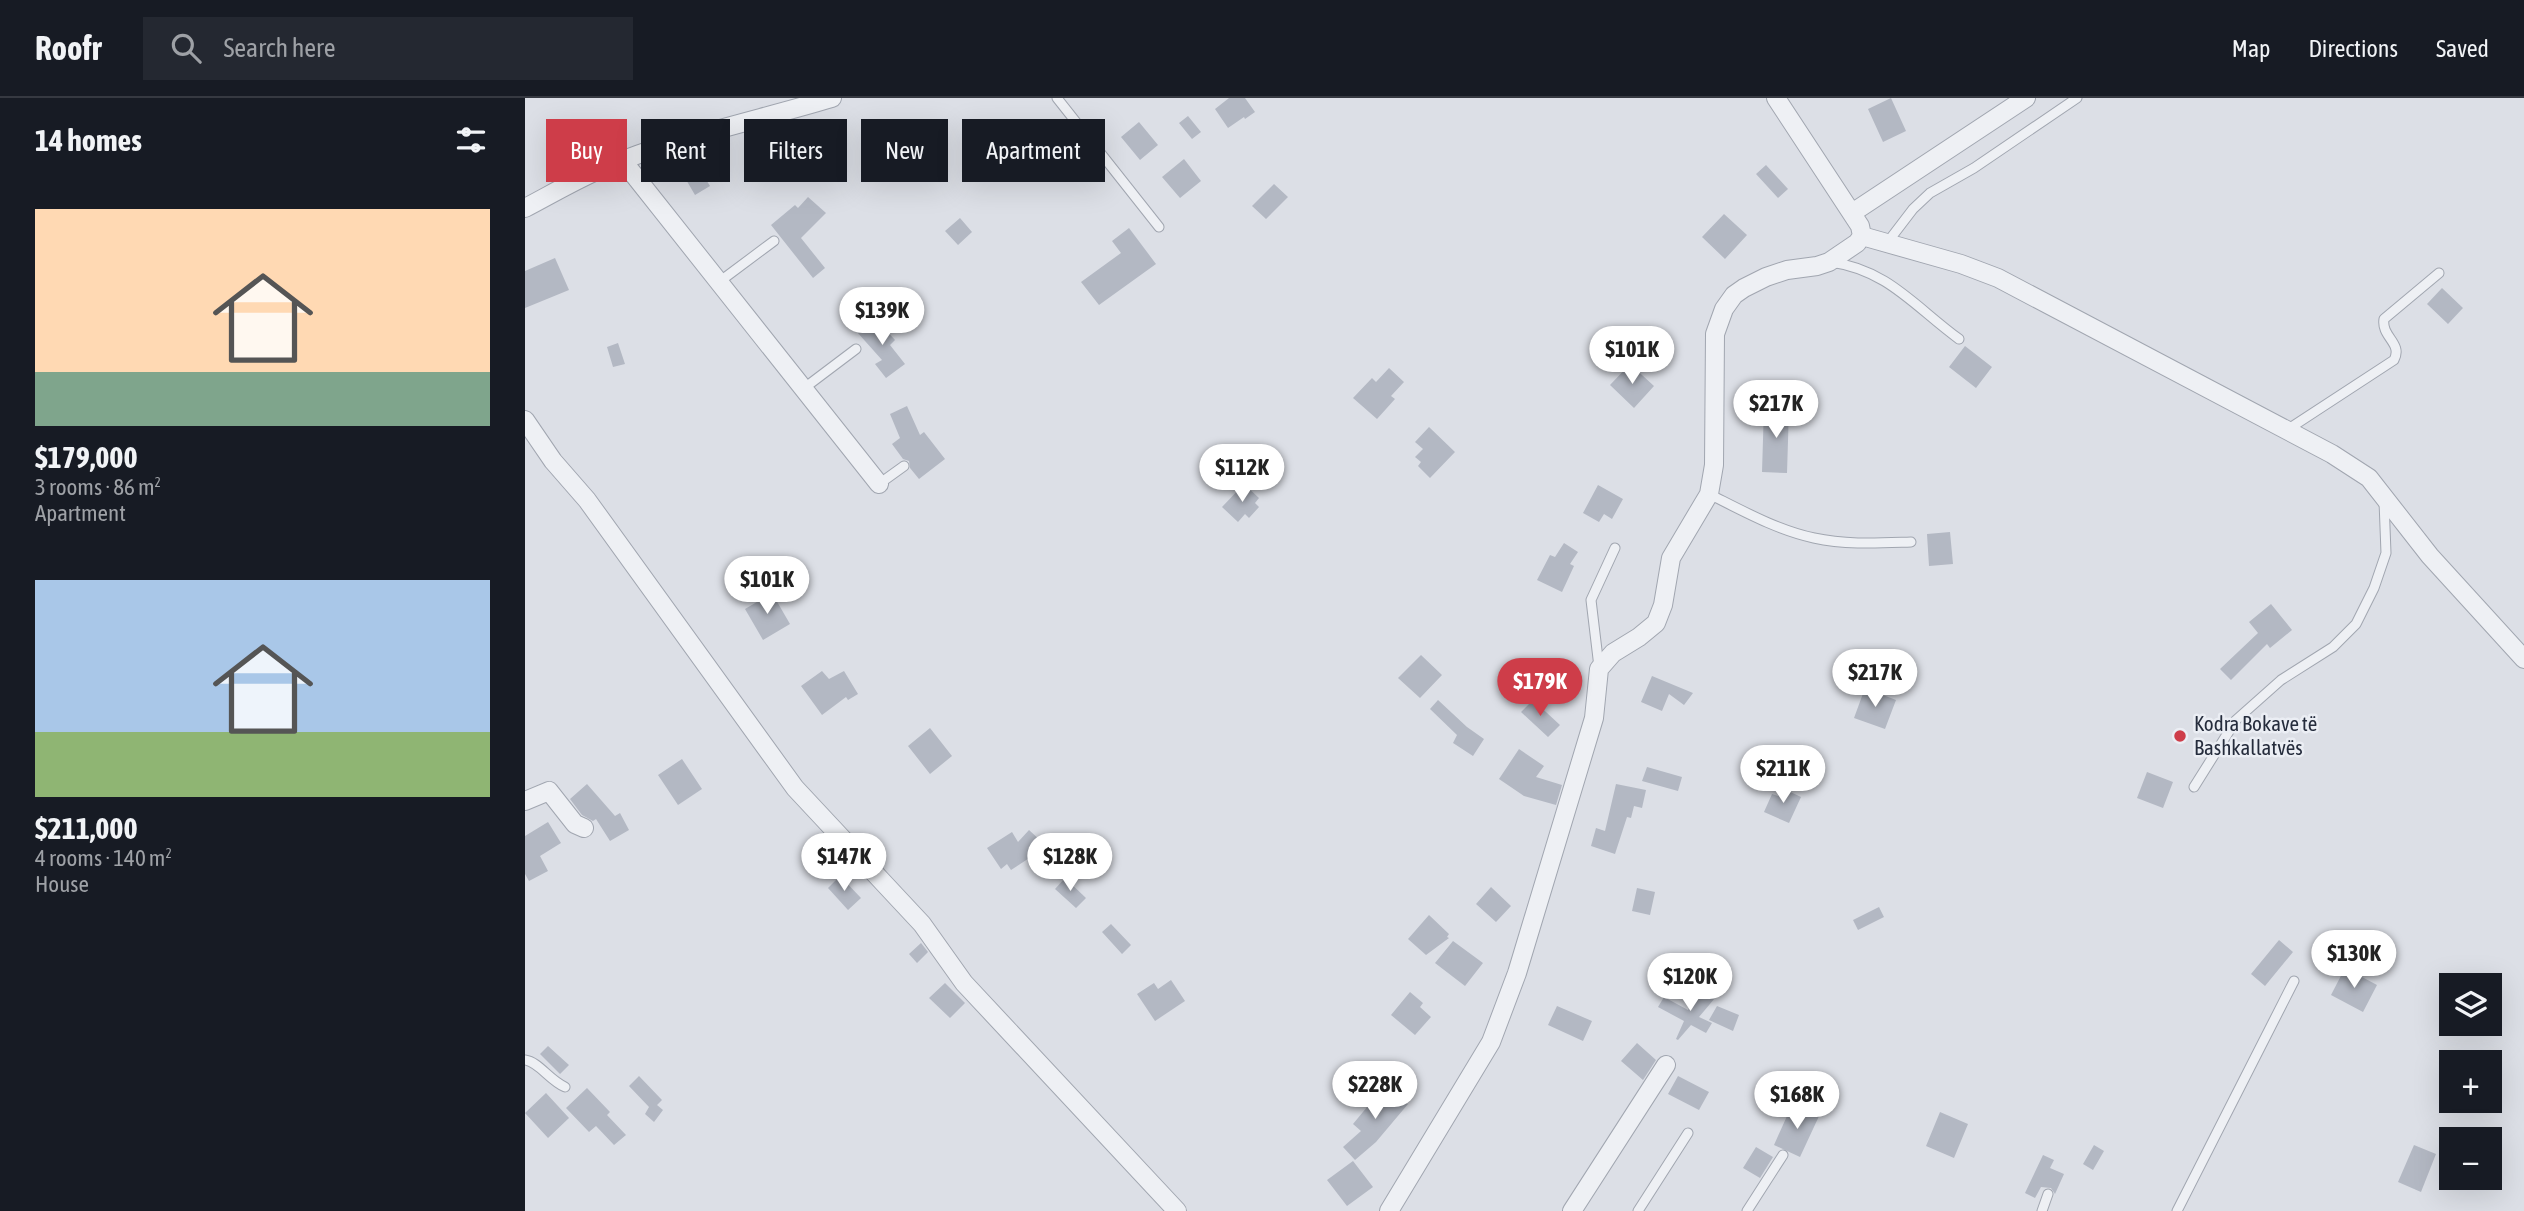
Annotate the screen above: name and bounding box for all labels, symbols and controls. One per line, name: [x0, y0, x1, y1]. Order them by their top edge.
search box: [143, 17, 633, 80]
text: Roofr: [35, 29, 101, 67]
icon: search: [167, 29, 205, 67]
text: Search here: [223, 33, 336, 63]
text: Map: [2232, 35, 2270, 62]
text: Directions: [2308, 35, 2398, 62]
text: Saved: [2436, 35, 2489, 62]
chip: Buy: [546, 119, 627, 182]
chip: Rent: [641, 119, 730, 182]
chip: Filters: [744, 119, 847, 182]
chip: New: [861, 119, 948, 182]
chip: Apartment: [962, 119, 1105, 182]
icon: filters: [452, 121, 490, 159]
text: 14 homes: [35, 123, 142, 157]
icon: home: [200, 255, 326, 381]
pin: $139K: [833, 288, 931, 347]
text: $139K: [855, 297, 909, 323]
pin: $101K: [1583, 327, 1681, 386]
text: $101K: [1605, 336, 1659, 362]
pin: $217K: [1727, 380, 1825, 440]
text: $217K: [1749, 390, 1803, 416]
text: $179,000: [35, 440, 138, 474]
pin: $112K: [1193, 444, 1291, 504]
text: $112K: [1215, 454, 1269, 480]
text: 3 rooms · 86 m²: [35, 474, 161, 500]
text: Apartment: [35, 500, 126, 526]
pin: $101K: [718, 556, 816, 616]
text: $101K: [740, 566, 794, 592]
icon: home: [200, 626, 326, 752]
pin: $217K: [1826, 650, 1924, 709]
pin: $179K: [1491, 658, 1589, 718]
text: $217K: [1848, 659, 1902, 685]
text: $179K: [1513, 668, 1567, 694]
place label: Kodra Bokave të Bashkallatvës: [2194, 711, 2317, 759]
marker: Kodra Bokave të Bashkallatvës: [2172, 728, 2188, 744]
pin: $211K: [1734, 746, 1832, 805]
text: $211K: [1756, 755, 1810, 781]
text: $211,000: [35, 811, 138, 845]
pin: $147K: [795, 834, 893, 893]
pin: $128K: [1021, 834, 1119, 893]
text: $147K: [817, 843, 871, 869]
text: $128K: [1043, 843, 1097, 869]
text: 4 rooms · 140 m²: [35, 845, 172, 871]
text: House: [35, 871, 89, 897]
pin: $130K: [2305, 930, 2403, 990]
text: $130K: [2327, 940, 2381, 966]
pin: $120K: [1641, 954, 1739, 1013]
text: $120K: [1663, 963, 1717, 989]
map controls: [2439, 973, 2502, 1190]
button: layers: [2439, 973, 2502, 1036]
button: +: [2439, 1050, 2502, 1113]
pin: $228K: [1326, 1062, 1424, 1121]
text: $228K: [1348, 1071, 1402, 1097]
pin: $168K: [1748, 1072, 1846, 1131]
text: $168K: [1770, 1081, 1824, 1107]
button: −: [2439, 1127, 2502, 1190]

